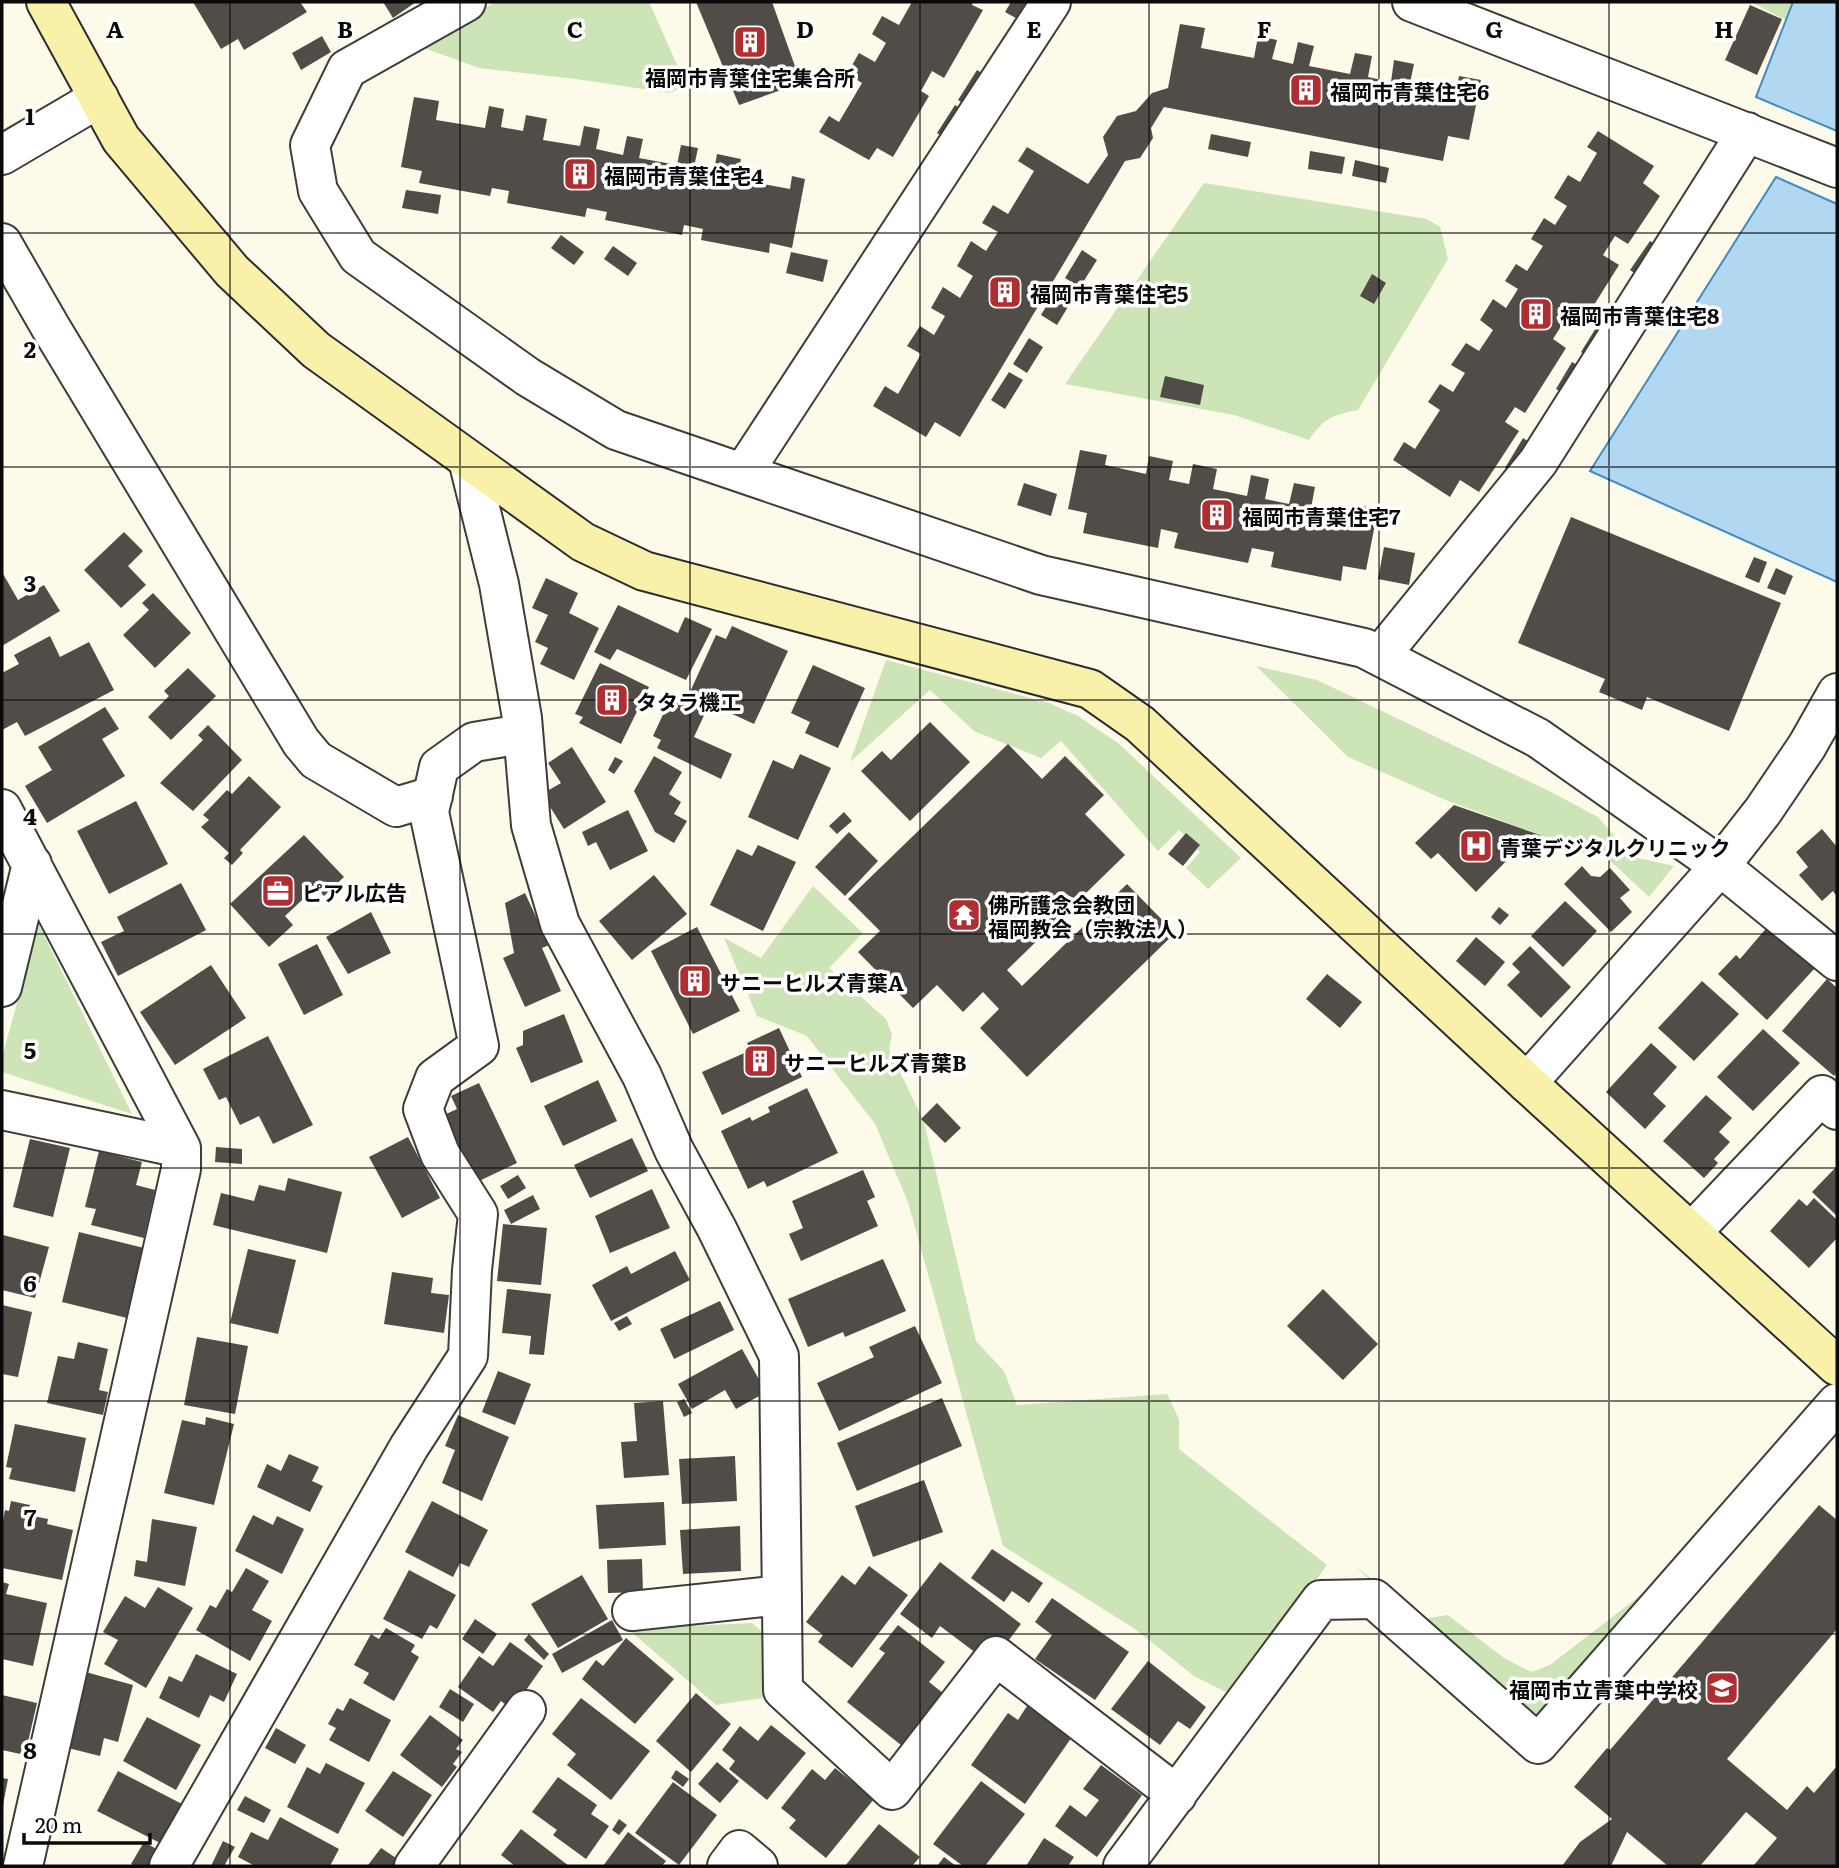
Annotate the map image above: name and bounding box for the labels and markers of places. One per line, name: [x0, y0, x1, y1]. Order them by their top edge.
building icon: 福岡市青葉住宅集合所: [731, 23, 769, 61]
place label: 福岡市青葉住宅集合所: [645, 61, 855, 92]
building icon: 福岡市青葉住宅6: [1287, 71, 1325, 109]
place label: 福岡市青葉住宅6: [1330, 75, 1489, 106]
building icon: 福岡市青葉住宅4: [561, 155, 599, 193]
place label: 福岡市青葉住宅4: [604, 159, 764, 190]
building icon: 福岡市青葉住宅5: [986, 273, 1024, 311]
place label: 福岡市青葉住宅5: [1030, 277, 1188, 308]
building icon: 福岡市青葉住宅8: [1517, 295, 1555, 333]
place label: 福岡市青葉住宅8: [1560, 299, 1719, 330]
building icon: 福岡市青葉住宅7: [1198, 496, 1236, 534]
place label: 福岡市青葉住宅7: [1242, 500, 1401, 531]
building icon: タタラ機工: [593, 681, 631, 719]
place label: タタラ機工: [636, 685, 741, 716]
hospital icon: 青葉デジタルクリニック: [1457, 827, 1495, 865]
place label: 青葉デジタルクリニック: [1500, 831, 1731, 862]
office icon: ピアル広告: [259, 872, 297, 910]
place label: ピアル広告: [302, 876, 407, 907]
place label: 佛所護念会教団 福岡教会（宗教法人）: [988, 888, 1198, 943]
temple icon: 佛所護念会教団 福岡教会（宗教法人）: [945, 896, 983, 934]
building icon: サニーヒルズ青葉A: [676, 962, 714, 1000]
place label: サニーヒルズ青葉A: [720, 966, 904, 997]
building icon: サニーヒルズ青葉B: [741, 1042, 779, 1080]
place label: サニーヒルズ青葉B: [784, 1046, 967, 1077]
school or university icon: 福岡市立青葉中学校: [1703, 1669, 1741, 1707]
place label: 福岡市立青葉中学校: [1509, 1673, 1698, 1704]

